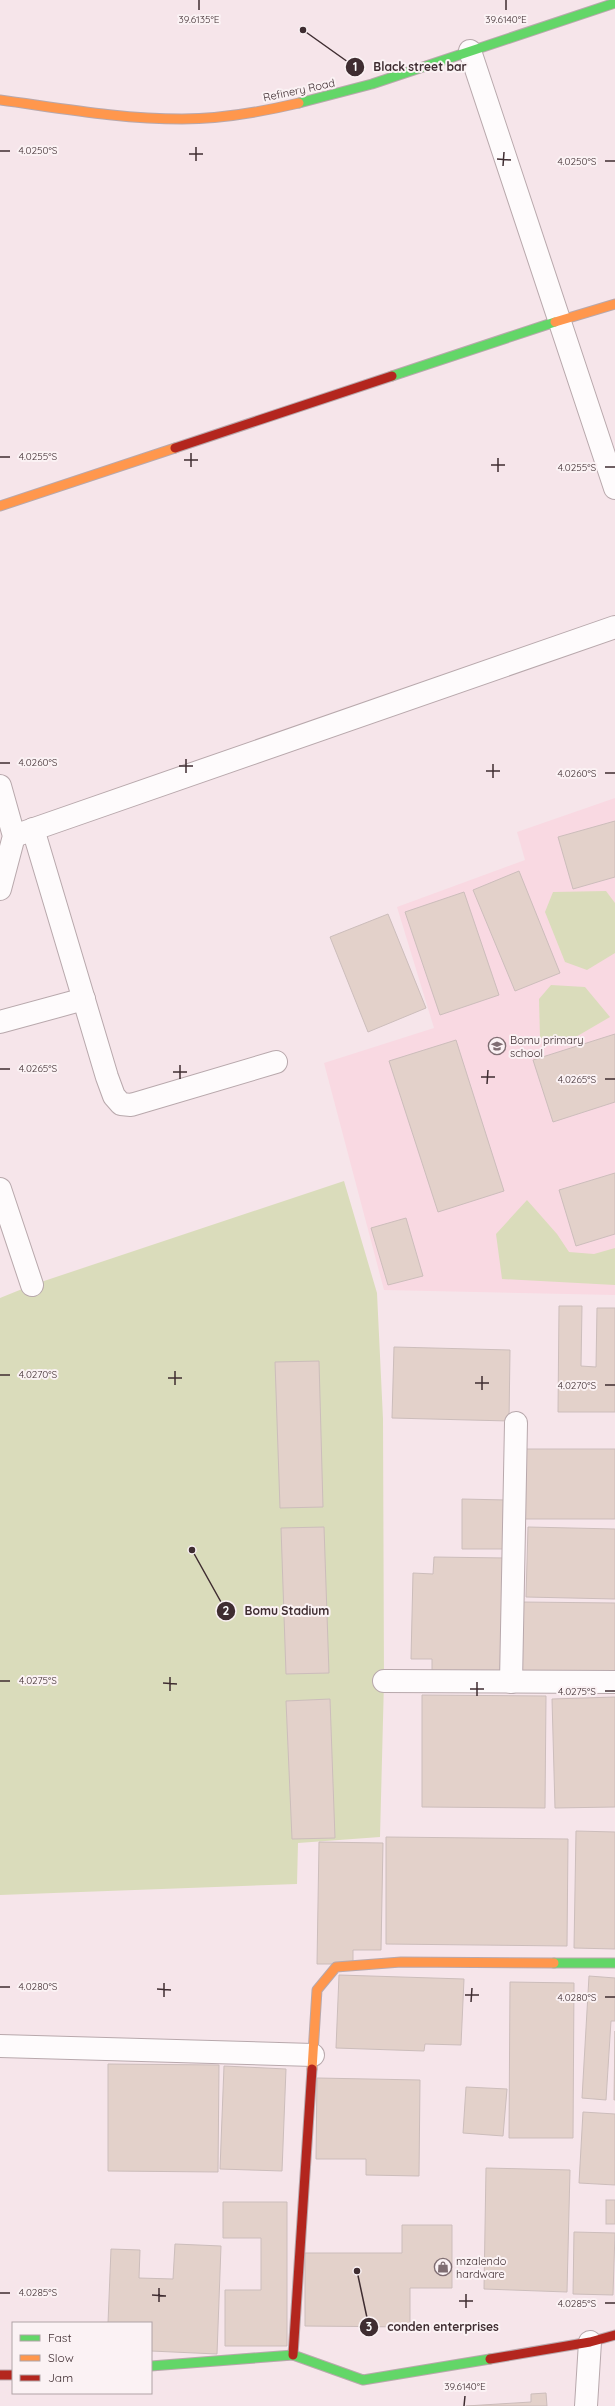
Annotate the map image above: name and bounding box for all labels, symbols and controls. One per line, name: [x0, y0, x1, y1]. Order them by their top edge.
text: 39.6135°E: [179, 13, 220, 26]
text: 39.6140°E: [485, 13, 527, 26]
callout: Black street bar: [345, 55, 474, 79]
text: 1: [353, 59, 357, 74]
text: Black street bar: [373, 59, 467, 74]
street label: Refinery Road: [262, 76, 336, 104]
text: 4.0250°S: [19, 144, 58, 157]
text: 4.0250°S: [558, 155, 597, 168]
text: 4.0255°S: [19, 450, 58, 463]
text: 4.0255°S: [558, 461, 597, 474]
text: 4.0260°S: [19, 756, 58, 769]
text: 4.0260°S: [558, 767, 597, 780]
place label: Bomu primary school: [510, 1033, 584, 1060]
school or university icon: Bomu primary school: [487, 1036, 507, 1056]
text: 4.0265°S: [19, 1062, 58, 1075]
text: 4.0265°S: [558, 1073, 597, 1086]
text: 4.0270°S: [19, 1368, 58, 1381]
text: 4.0270°S: [558, 1379, 597, 1392]
callout: Bomu Stadium: [216, 1599, 337, 1623]
text: 2: [223, 1603, 230, 1618]
text: Bomu Stadium: [245, 1603, 329, 1618]
text: 4.0275°S: [19, 1674, 57, 1687]
text: 4.0275°S: [558, 1685, 596, 1698]
text: 4.0280°S: [19, 1980, 58, 1993]
text: 4.0280°S: [558, 1991, 597, 2004]
place label: mzalendo hardware: [456, 2254, 507, 2281]
shop icon: mzalendo hardware: [433, 2257, 453, 2277]
text: 4.0285°S: [19, 2286, 58, 2299]
text: 4.0285°S: [558, 2297, 597, 2310]
callout: conden enterprises: [359, 2315, 507, 2339]
text: 3: [366, 2319, 372, 2334]
text: conden enterprises: [387, 2319, 499, 2334]
legend: [12, 2322, 152, 2394]
text: Fast: [48, 2330, 72, 2345]
text: Slow: [48, 2350, 74, 2365]
text: Jam: [48, 2370, 73, 2385]
text: 39.6140°E: [444, 2380, 486, 2393]

